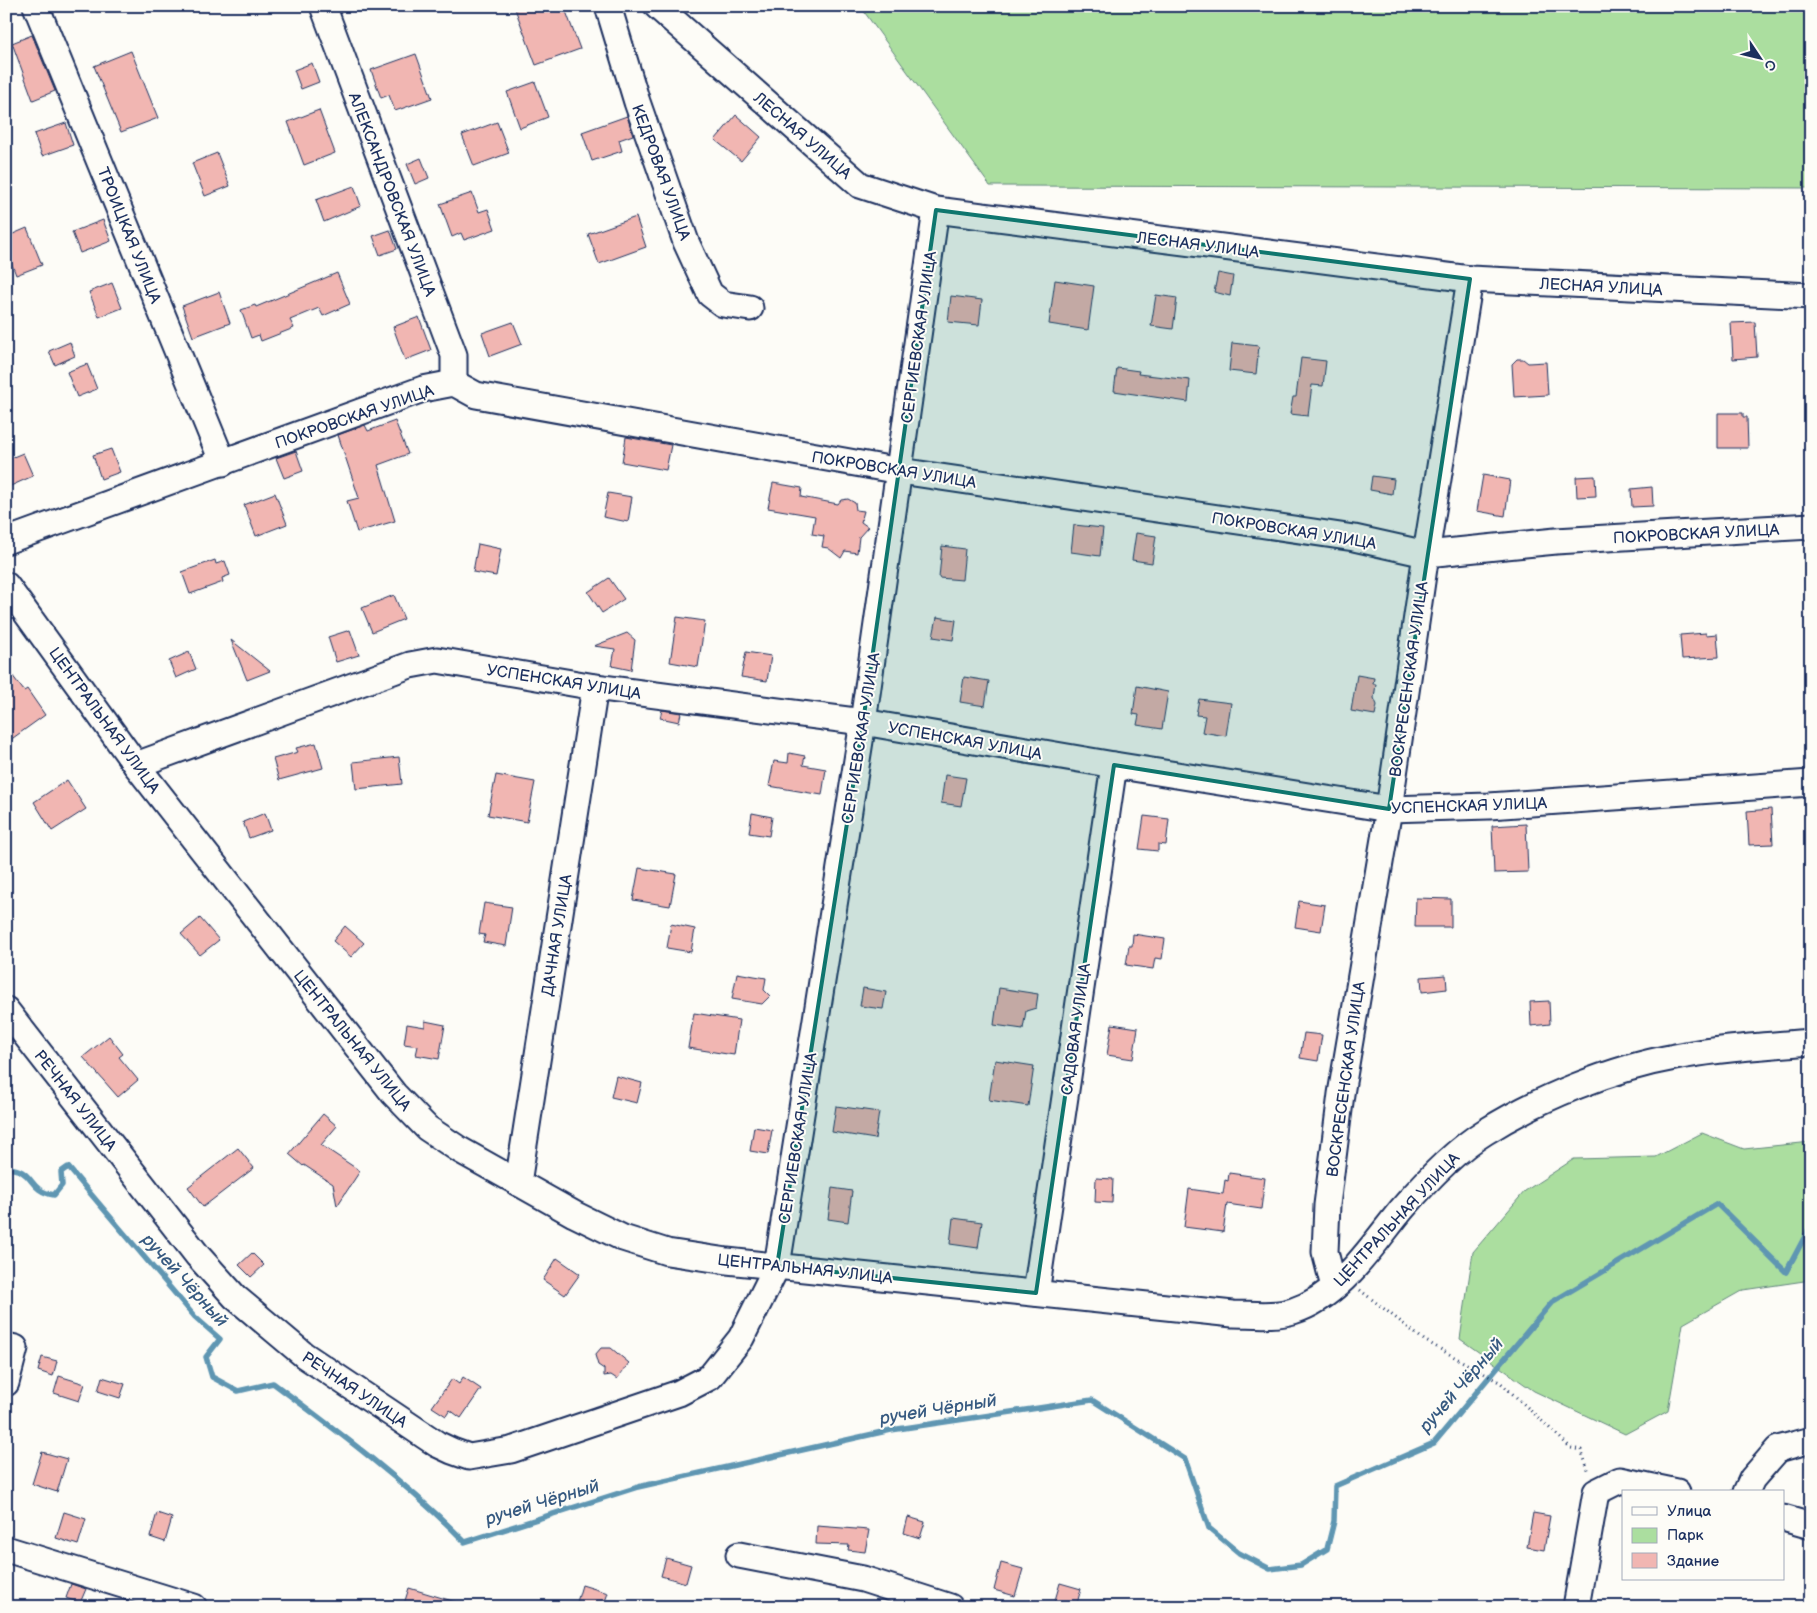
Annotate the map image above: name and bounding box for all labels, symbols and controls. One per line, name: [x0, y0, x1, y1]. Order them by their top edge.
north arrow: [1734, 32, 1784, 82]
text: С: [1760, 56, 1780, 74]
street label: ЛЕСНАЯ УЛИЦА: [749, 88, 855, 184]
street label: АЛЕКСАНДРОВСКАЯ УЛИЦА: [344, 89, 439, 299]
street label: КЕДРОВАЯ УЛИЦА: [627, 102, 694, 243]
street label: ТРОИЦКАЯ УЛИЦА: [93, 165, 165, 307]
street label: ЛЕСНАЯ УЛИЦА: [1135, 228, 1260, 262]
street label: СЕРГИЕВСКАЯ УЛИЦА: [898, 250, 941, 424]
street label: ЛЕСНАЯ УЛИЦА: [1538, 275, 1663, 300]
street label: ПОКРОВСКАЯ УЛИЦА: [273, 381, 437, 453]
street label: ПОКРОВСКАЯ УЛИЦА: [810, 448, 978, 493]
street label: ПОКРОВСКАЯ УЛИЦА: [1210, 509, 1378, 554]
street label: ПОКРОВСКАЯ УЛИЦА: [1613, 521, 1780, 548]
street label: ВОСКРЕСЕНСКАЯ УЛИЦА: [1386, 580, 1433, 778]
street label: ЦЕНТРАЛЬНАЯ УЛИЦА: [44, 644, 163, 798]
street label: СЕРГИЕВСКАЯ УЛИЦА: [839, 651, 884, 825]
street label: УСПЕНСКАЯ УЛИЦА: [485, 661, 643, 704]
street label: УСПЕНСКАЯ УЛИЦА: [886, 719, 1043, 764]
street label: УСПЕНСКАЯ УЛИЦА: [1391, 794, 1548, 819]
street label: ДАЧНАЯ УЛИЦА: [538, 873, 577, 998]
street label: САДОВАЯ УЛИЦА: [1058, 962, 1095, 1096]
street label: ЦЕНТРАЛЬНАЯ УЛИЦА: [289, 967, 415, 1116]
street label: ВОСКРЕСЕНСКАЯ УЛИЦА: [1323, 980, 1370, 1178]
street label: РЕЧНАЯ УЛИЦА: [30, 1047, 120, 1155]
street label: СЕРГИЕВСКАЯ УЛИЦА: [776, 1051, 821, 1225]
street label: ЦЕНТРАЛЬНАЯ УЛИЦА: [1330, 1149, 1464, 1291]
water label: ручей Чёрный: [137, 1229, 232, 1331]
street label: ЦЕНТРАЛЬНАЯ УЛИЦА: [716, 1251, 894, 1288]
water label: ручей Чёрный: [1414, 1334, 1508, 1438]
street label: РЕЧНАЯ УЛИЦА: [298, 1348, 411, 1433]
water label: ручей Чёрный: [877, 1390, 998, 1429]
water label: ручей Чёрный: [482, 1475, 602, 1530]
legend: [1622, 1490, 1784, 1580]
text: Улица: [1667, 1502, 1712, 1521]
text: Парк: [1667, 1526, 1704, 1545]
text: Здание: [1667, 1552, 1719, 1571]

